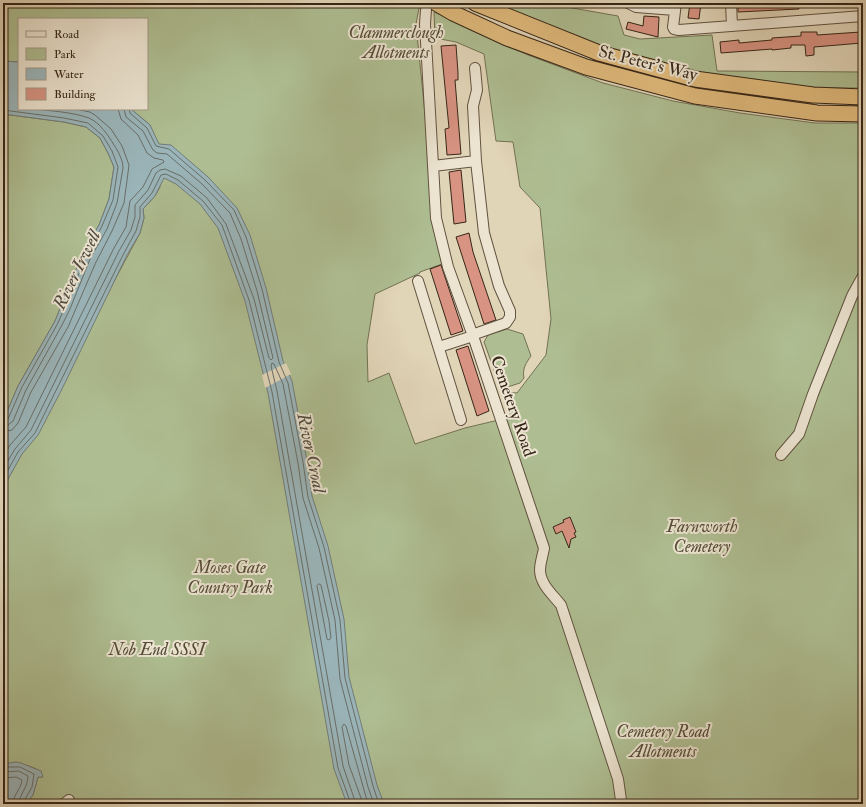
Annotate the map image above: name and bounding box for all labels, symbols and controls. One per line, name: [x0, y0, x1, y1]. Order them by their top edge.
legend: [18, 18, 148, 110]
park label: Clammerclough Allotments: [348, 22, 444, 63]
text: Road: [54, 27, 79, 42]
street label: St. Peter's Way: [596, 41, 700, 87]
text: Park: [54, 47, 76, 62]
text: Water: [53, 67, 84, 82]
text: Building: [54, 87, 97, 102]
water label: River Irwell: [48, 225, 107, 314]
street label: Cemetery Road: [485, 353, 540, 460]
water label: River Croal: [291, 410, 331, 497]
park label: Farnworth Cemetery: [665, 516, 738, 557]
park label: Moses Gate Country Park: [187, 557, 273, 598]
park label: Nob End SSSI: [108, 639, 207, 660]
park label: Cemetery Road Allotments: [616, 721, 711, 762]

